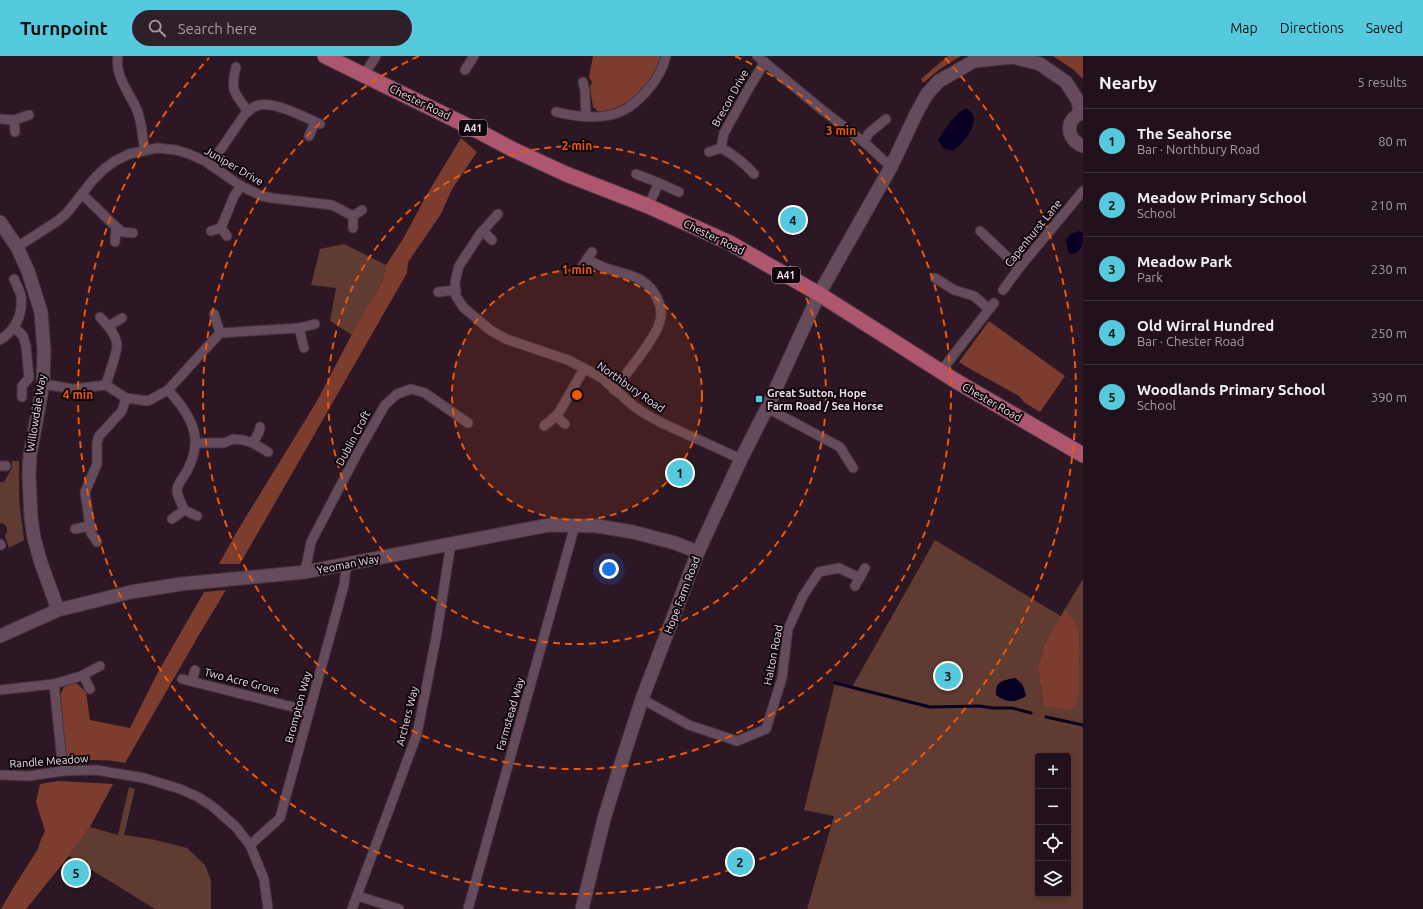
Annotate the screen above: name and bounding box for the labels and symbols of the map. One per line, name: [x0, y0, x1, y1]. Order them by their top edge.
street label: Brecon Drive: [709, 67, 751, 129]
street label: Chester Road: [388, 82, 452, 122]
road number: A41: [459, 120, 487, 136]
text: 3 min: [826, 124, 856, 137]
text: 2 min: [562, 139, 592, 152]
street label: Juniper Drive: [202, 144, 266, 188]
street label: Capenhurst Lane: [1002, 197, 1064, 269]
pin: 4: [780, 205, 806, 235]
street label: Chester Road: [682, 217, 746, 257]
text: 1 min: [562, 263, 592, 276]
road number: A41: [772, 267, 800, 283]
street label: Northbury Road: [595, 359, 667, 415]
street label: Willowdale Way: [24, 373, 48, 453]
street label: Chester Road: [960, 380, 1024, 424]
place label: Great Sutton, Hope Farm Road / Sea Horse: [767, 387, 883, 412]
text: 4 min: [63, 388, 93, 401]
centre of rings: [570, 388, 584, 402]
marker: Great Sutton, Hope Farm Road / Sea Horse: [754, 394, 764, 404]
street label: Dublin Croft: [333, 408, 373, 468]
pin: 1: [667, 458, 693, 488]
street label: Yeoman Way: [316, 552, 381, 576]
street label: Hope Farm Road: [662, 555, 702, 635]
your location: [599, 559, 619, 579]
street label: Halton Road: [761, 624, 785, 686]
pin: 3: [935, 661, 961, 691]
street label: Two Acre Grove: [203, 666, 281, 696]
street label: Brompton Way: [283, 669, 314, 744]
street label: Farmstead Way: [494, 675, 526, 752]
street label: Archers Way: [394, 684, 420, 747]
street label: Randle Meadow: [9, 752, 89, 770]
pin: 2: [727, 847, 753, 877]
pin: 5: [63, 858, 89, 888]

